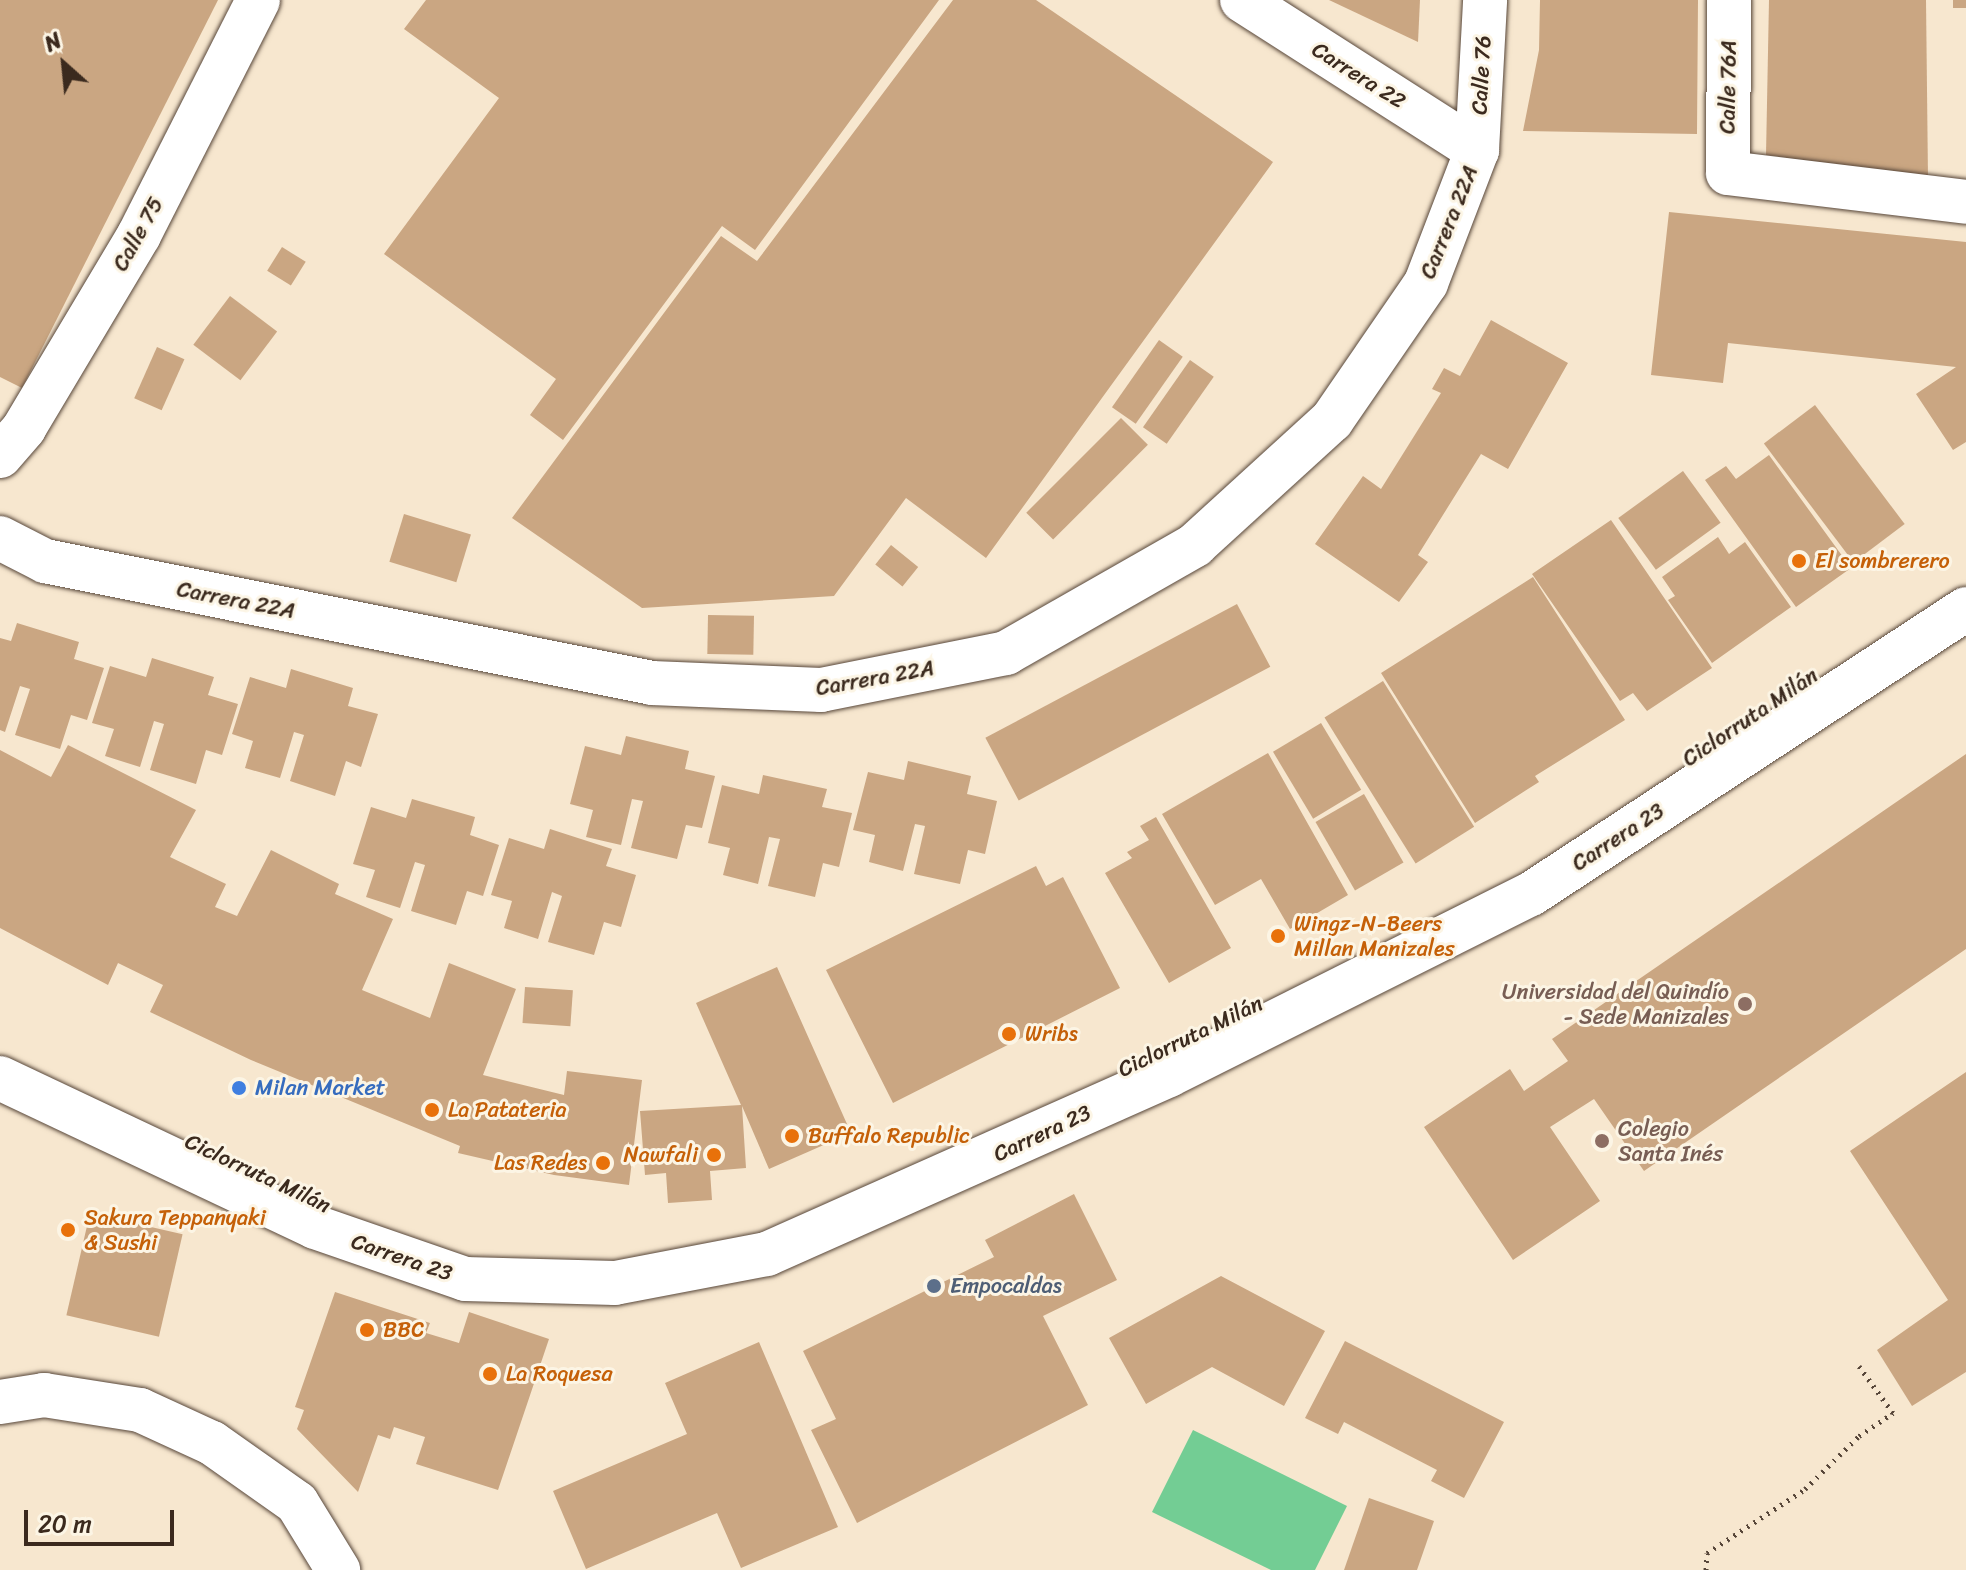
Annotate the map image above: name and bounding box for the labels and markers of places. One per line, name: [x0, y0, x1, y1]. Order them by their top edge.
place label: El sombrerero: [1815, 548, 1949, 574]
marker: El sombrerero: [1790, 552, 1808, 570]
place label: Wingz-N-Beers Millan Manizales: [1294, 910, 1455, 962]
marker: Wingz-N-Beers Millan Manizales: [1269, 927, 1287, 945]
place label: Universidad del Quindío - Sede Manizales: [1502, 978, 1729, 1030]
marker: Universidad del Quindío - Sede Manizales: [1736, 995, 1754, 1013]
place label: Wribs: [1025, 1021, 1078, 1047]
marker: Wribs: [1000, 1025, 1018, 1043]
place label: Milan Market: [255, 1075, 384, 1101]
marker: Milan Market: [230, 1079, 248, 1097]
place label: La Patateria: [448, 1097, 566, 1123]
marker: La Patateria: [423, 1101, 441, 1119]
place label: Colegio Santa Inés: [1618, 1115, 1723, 1166]
place label: Buffalo Republic: [808, 1123, 970, 1149]
marker: Buffalo Republic: [783, 1127, 801, 1145]
marker: Colegio Santa Inés: [1593, 1132, 1611, 1150]
place label: Nawfali: [624, 1142, 698, 1168]
marker: Nawfali: [705, 1146, 723, 1164]
place label: Las Redes: [492, 1150, 587, 1176]
marker: Las Redes: [594, 1154, 612, 1172]
place label: Sakura Teppanyaki & Sushi: [84, 1204, 266, 1256]
marker: Sakura Teppanyaki & Sushi: [59, 1221, 77, 1239]
place label: Empocaldas: [950, 1273, 1062, 1299]
marker: Empocaldas: [925, 1277, 943, 1295]
place label: BBC: [383, 1317, 424, 1343]
marker: BBC: [358, 1321, 376, 1339]
place label: La Roquesa: [506, 1361, 612, 1387]
marker: La Roquesa: [481, 1365, 499, 1383]

